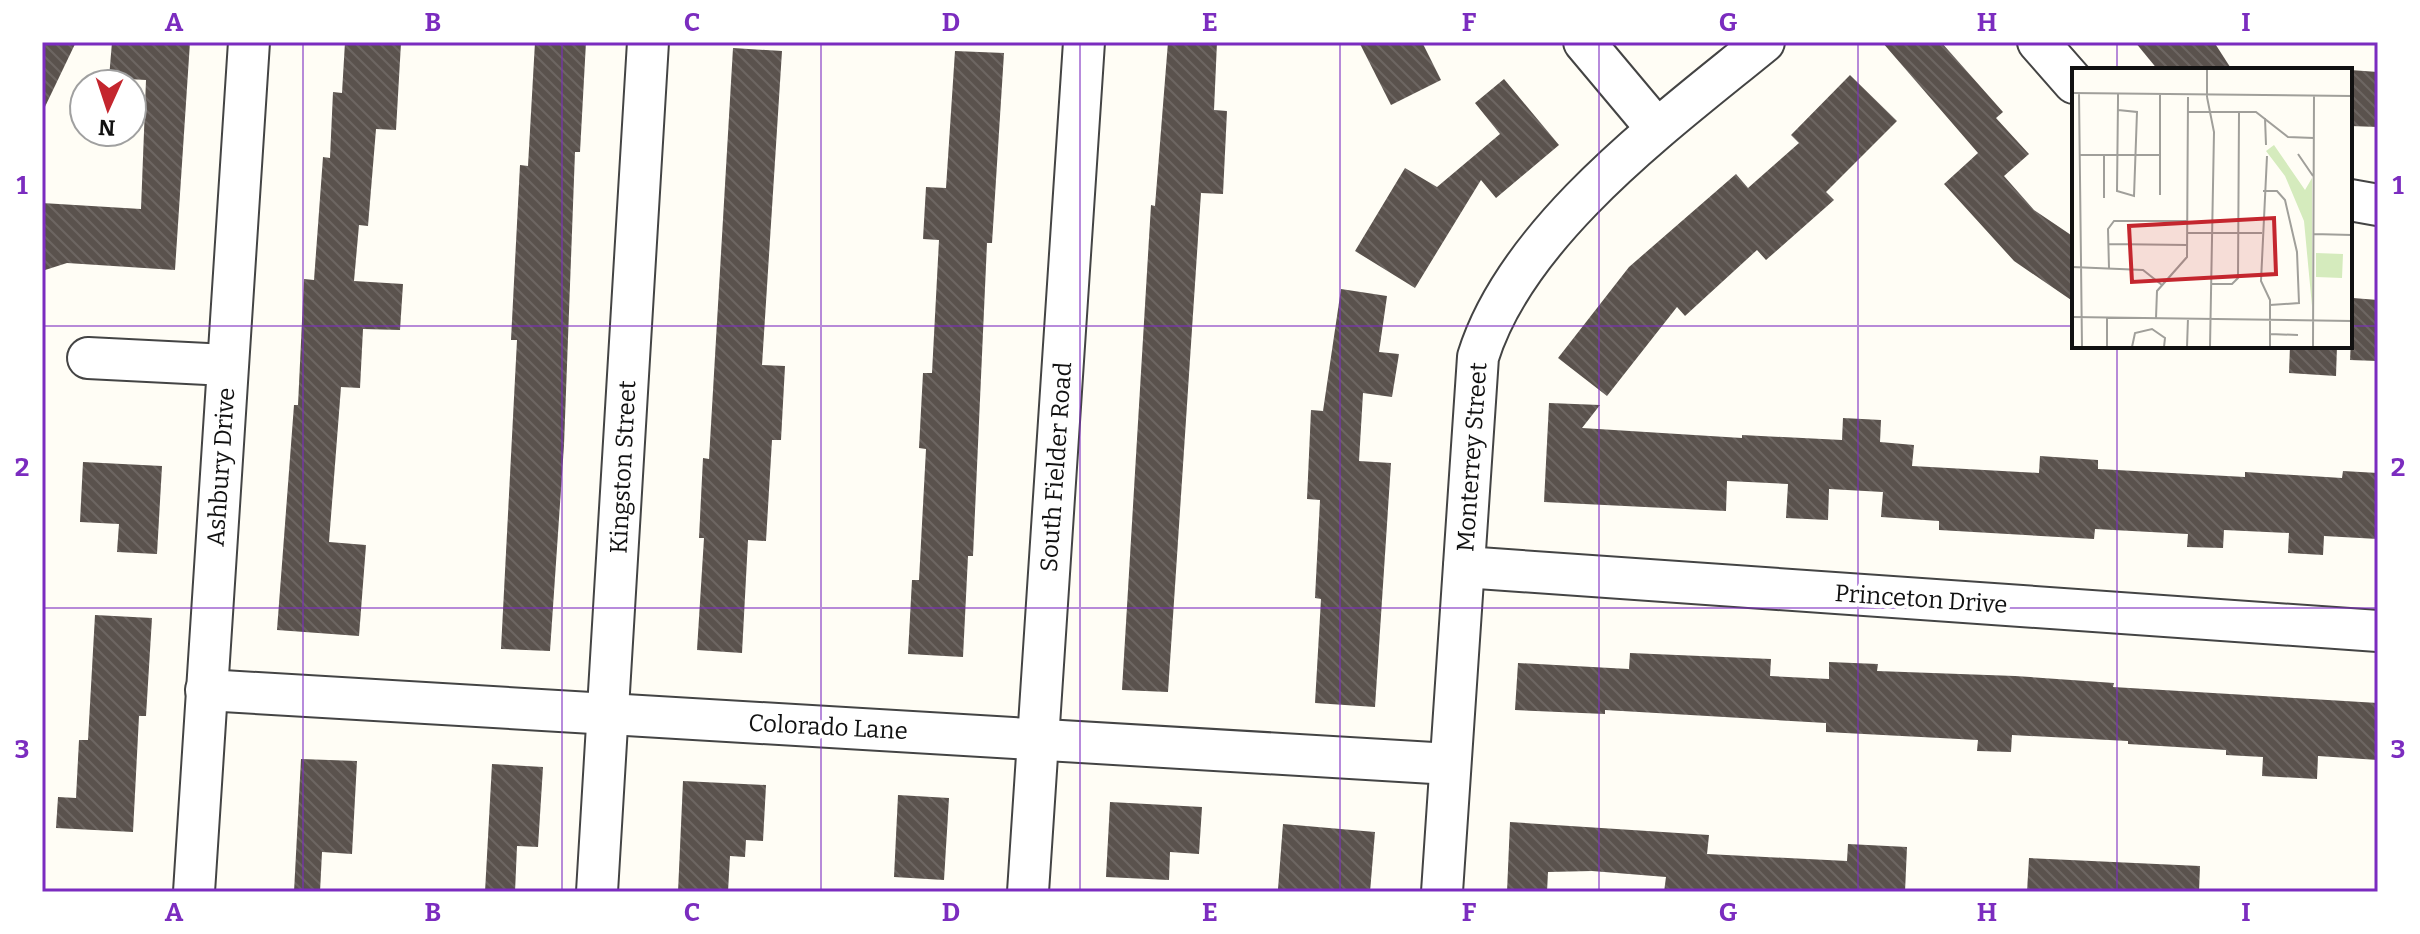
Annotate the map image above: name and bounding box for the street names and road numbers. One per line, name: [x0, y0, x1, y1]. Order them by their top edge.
street label: South Fielder Road: [1035, 361, 1077, 573]
street label: Monterrey Street: [1451, 361, 1493, 553]
street label: Kingston Street: [604, 379, 642, 554]
street label: Ashbury Drive: [201, 387, 241, 547]
street label: Princeton Drive: [1834, 579, 2008, 619]
street label: Colorado Lane: [748, 709, 908, 745]

